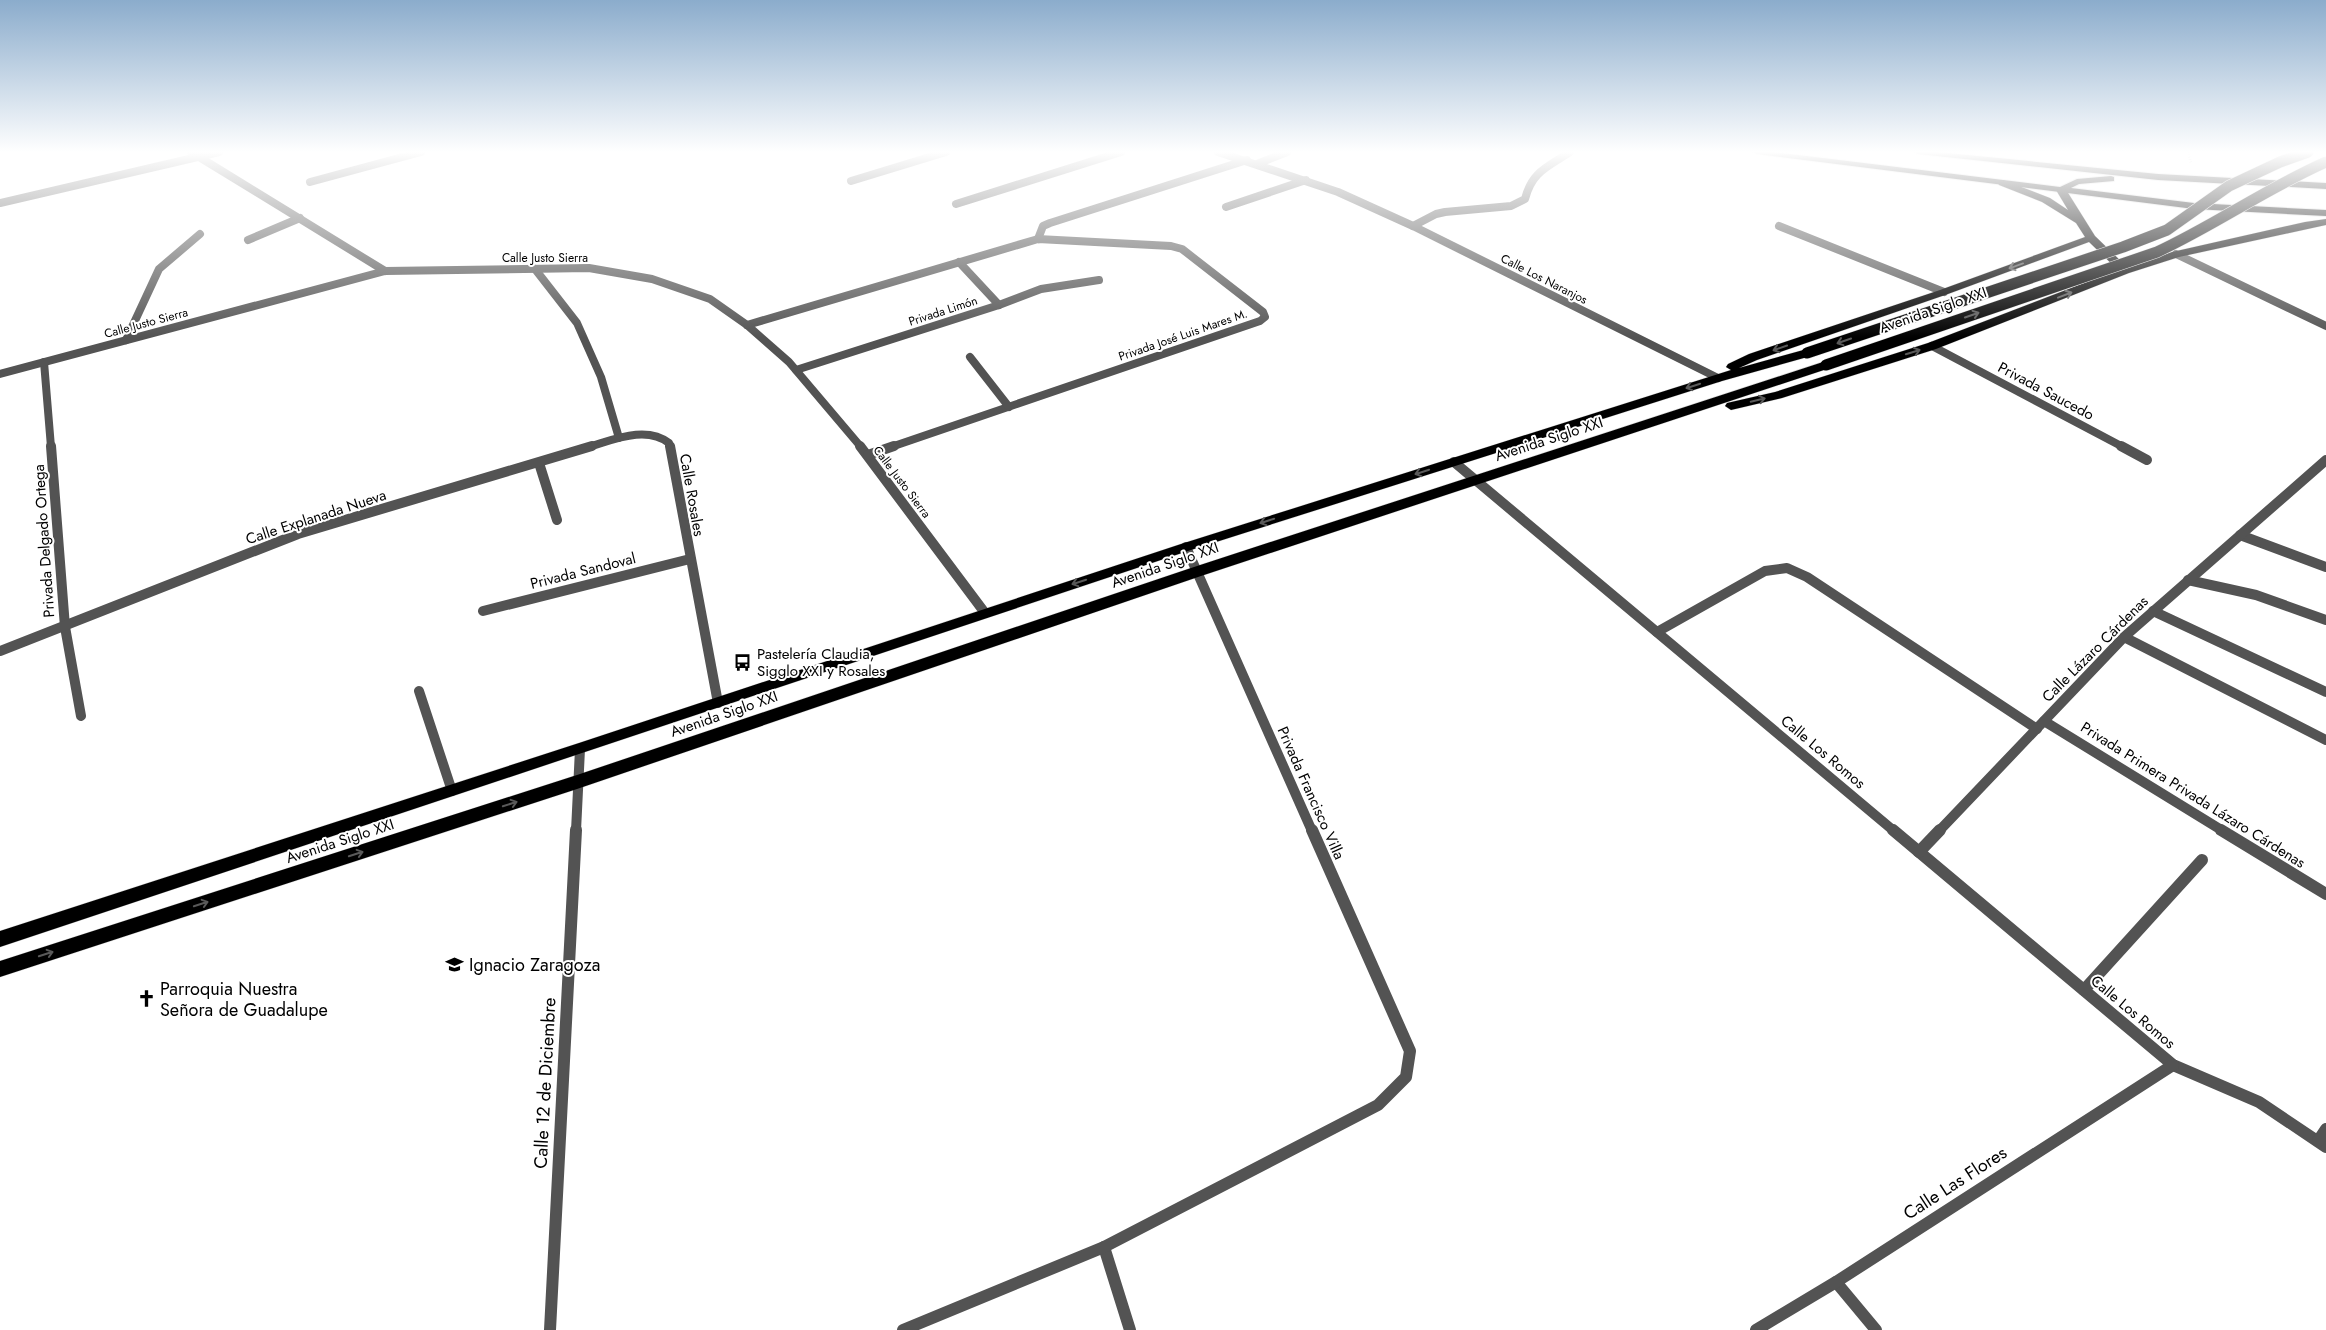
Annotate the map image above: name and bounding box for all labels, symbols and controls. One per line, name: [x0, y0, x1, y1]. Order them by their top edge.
street label: Calle Justo Sierra: [502, 249, 588, 267]
street label: Calle Los Naranjos: [1497, 249, 1591, 309]
one-way arrow: [2009, 262, 2025, 271]
street label: Avenida Siglo XXI: [1876, 281, 1990, 339]
one-way arrow: [2057, 289, 2072, 299]
street label: Privada Limón: [906, 291, 980, 331]
street label: Calle Justo Sierra: [102, 303, 190, 343]
street label: Privada José Luis Mares M.: [1116, 304, 1250, 366]
one-way arrow: [1964, 310, 1980, 320]
one-way arrow: [1836, 337, 1852, 346]
one-way arrow: [1773, 344, 1789, 353]
one-way arrow: [1905, 347, 1921, 357]
street label: Privada Saucedo: [1994, 356, 2098, 426]
one-way arrow: [1686, 382, 1702, 392]
one-way arrow: [1749, 395, 1765, 404]
street label: Avenida Siglo XXI: [1492, 411, 1606, 467]
street label: Calle Justo Sierra: [869, 442, 935, 522]
street label: Calle Rosales: [674, 452, 710, 538]
street label: Privada Delgado Ortega: [28, 464, 60, 618]
one-way arrow: [1414, 468, 1430, 478]
street label: Calle Explanada Nueva: [243, 484, 389, 550]
one-way arrow: [1259, 517, 1275, 527]
street label: Avenida Siglo XXI: [1108, 536, 1222, 594]
street label: Privada Sandoval: [528, 547, 638, 595]
one-way arrow: [1071, 578, 1087, 587]
street label: Calle Lázaro Cárdenas: [2037, 591, 2153, 707]
place label: Pastelería Claudia, Sigglo XXI y Rosales: [757, 643, 885, 682]
bus stop icon: Pastelería Claudia, Sigglo XXI y Rosales: [733, 653, 753, 673]
street label: Avenida Siglo XXI: [667, 685, 781, 743]
street label: Calle Los Romos: [1776, 710, 1870, 794]
street label: Privada Primera Privada Lázaro Cárdenas: [2076, 716, 2310, 874]
street label: Privada Francisco Villa: [1272, 723, 1350, 863]
one-way arrow: [502, 798, 518, 808]
street label: Avenida Siglo XXI: [283, 813, 397, 869]
one-way arrow: [347, 848, 363, 858]
one-way arrow: [193, 899, 208, 908]
one-way arrow: [38, 949, 54, 958]
place label: Ignacio Zaragoza: [469, 952, 600, 978]
school or university icon: Ignacio Zaragoza: [445, 955, 465, 975]
street label: Calle Los Romos: [2086, 970, 2180, 1054]
place label: Parroquia Nuestra Señora de Guadalupe: [160, 976, 328, 1023]
church icon: Parroquia Nuestra Señora de Guadalupe: [136, 989, 156, 1009]
street label: Calle 12 de Diciembre: [528, 997, 562, 1169]
street label: Calle Las Flores: [1898, 1140, 2012, 1226]

